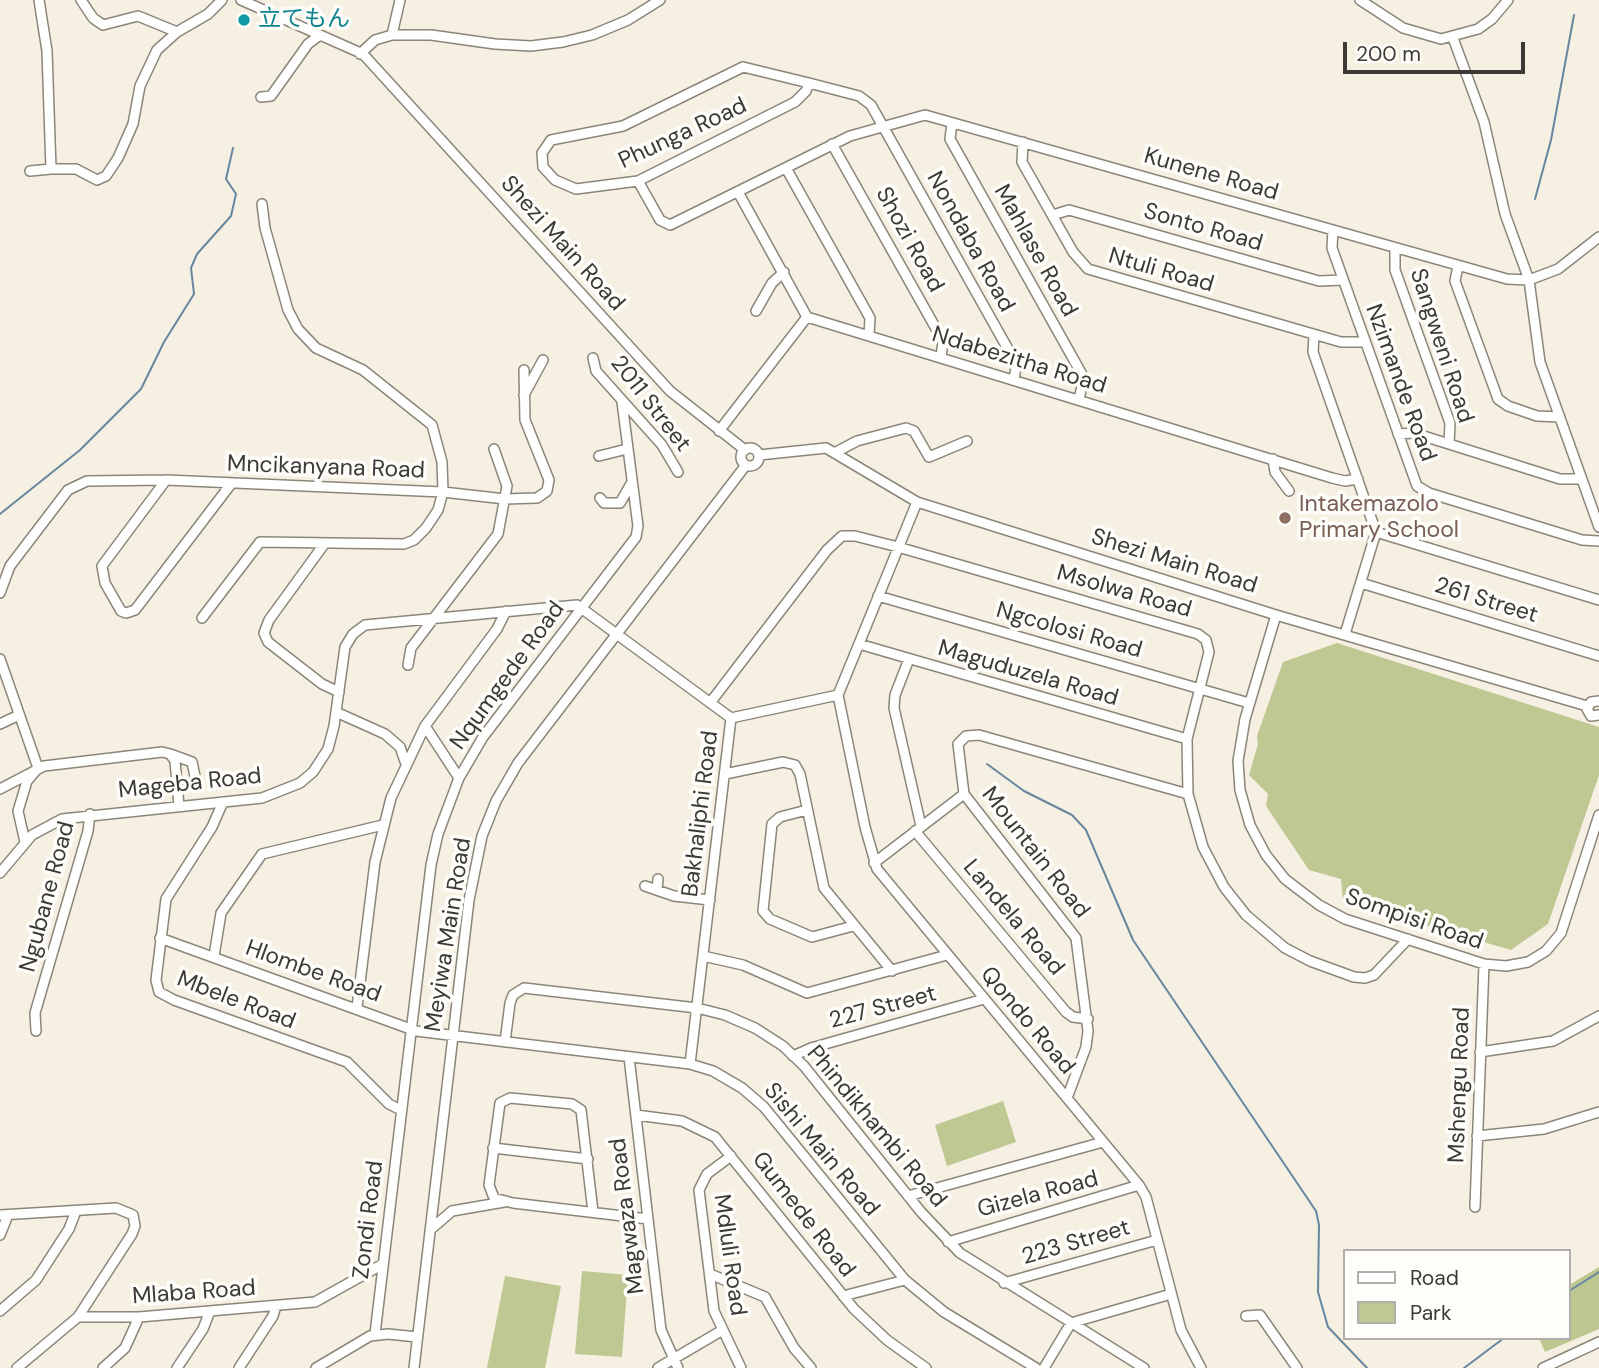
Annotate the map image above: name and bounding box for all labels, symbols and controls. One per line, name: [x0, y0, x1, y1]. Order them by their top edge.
place label: 立てもん: [258, 6, 350, 34]
marker: 立てもん: [236, 12, 252, 28]
scale bar: [1347, 28, 1529, 72]
text: 200 m: [1356, 40, 1421, 68]
street label: Phunga Road: [615, 92, 751, 176]
street label: Kunene Road: [1141, 143, 1281, 207]
street label: Nondaba Road: [920, 167, 1020, 317]
street label: Shezi Main Road: [494, 171, 630, 317]
street label: Mahlase Road: [987, 180, 1083, 322]
street label: Shozi Road: [869, 183, 949, 297]
street label: Sonto Road: [1140, 198, 1266, 258]
street label: Ntuli Road: [1105, 243, 1217, 299]
street label: Sangweni Road: [1403, 265, 1479, 427]
street label: Nzimande Road: [1359, 301, 1441, 465]
street label: Ndabezitha Road: [929, 321, 1109, 401]
street label: 2011 Street: [604, 350, 696, 458]
street label: Mncikanyana Road: [227, 451, 425, 485]
place label: Intakemazolo Primary School: [1299, 491, 1459, 545]
marker: Intakemazolo Primary School: [1277, 510, 1293, 526]
street label: Shezi Main Road: [1088, 524, 1260, 600]
street label: Msolwa Road: [1053, 560, 1195, 624]
street label: 261 Street: [1431, 572, 1541, 630]
street label: Nqumgede Road: [445, 596, 571, 756]
street label: Ngcolosi Road: [993, 597, 1145, 665]
street label: Maguduzela Road: [935, 635, 1121, 713]
street label: Bakhaliphi Road: [677, 729, 725, 899]
street label: Mageba Road: [117, 763, 263, 805]
street label: Mountain Road: [975, 782, 1095, 924]
street label: Ngubane Road: [15, 819, 81, 975]
street label: Meyiwa Main Road: [420, 836, 478, 1034]
street label: Landela Road: [957, 855, 1069, 981]
street label: Sompisi Road: [1341, 883, 1487, 957]
street label: Hlombe Road: [242, 935, 384, 1009]
street label: Qondo Road: [974, 961, 1080, 1081]
street label: Mbele Road: [173, 966, 299, 1036]
street label: 227 Street: [826, 980, 940, 1036]
street label: Mshengu Road: [1443, 1007, 1477, 1163]
street label: Phindikhambi Road: [800, 1041, 952, 1213]
street label: Sishi Main Road: [757, 1078, 885, 1222]
street label: Magwaza Road: [605, 1136, 651, 1296]
street label: Gumede Road: [746, 1147, 860, 1283]
street label: Zondi Road: [348, 1159, 390, 1281]
street label: Gizela Road: [975, 1166, 1101, 1224]
street label: Mdluli Road: [707, 1192, 751, 1318]
street label: 223 Street: [1019, 1214, 1133, 1272]
legend: [1344, 1249, 1571, 1340]
text: Road: [1410, 1264, 1459, 1292]
street label: Mlaba Road: [131, 1275, 257, 1311]
text: Park: [1410, 1299, 1451, 1327]

